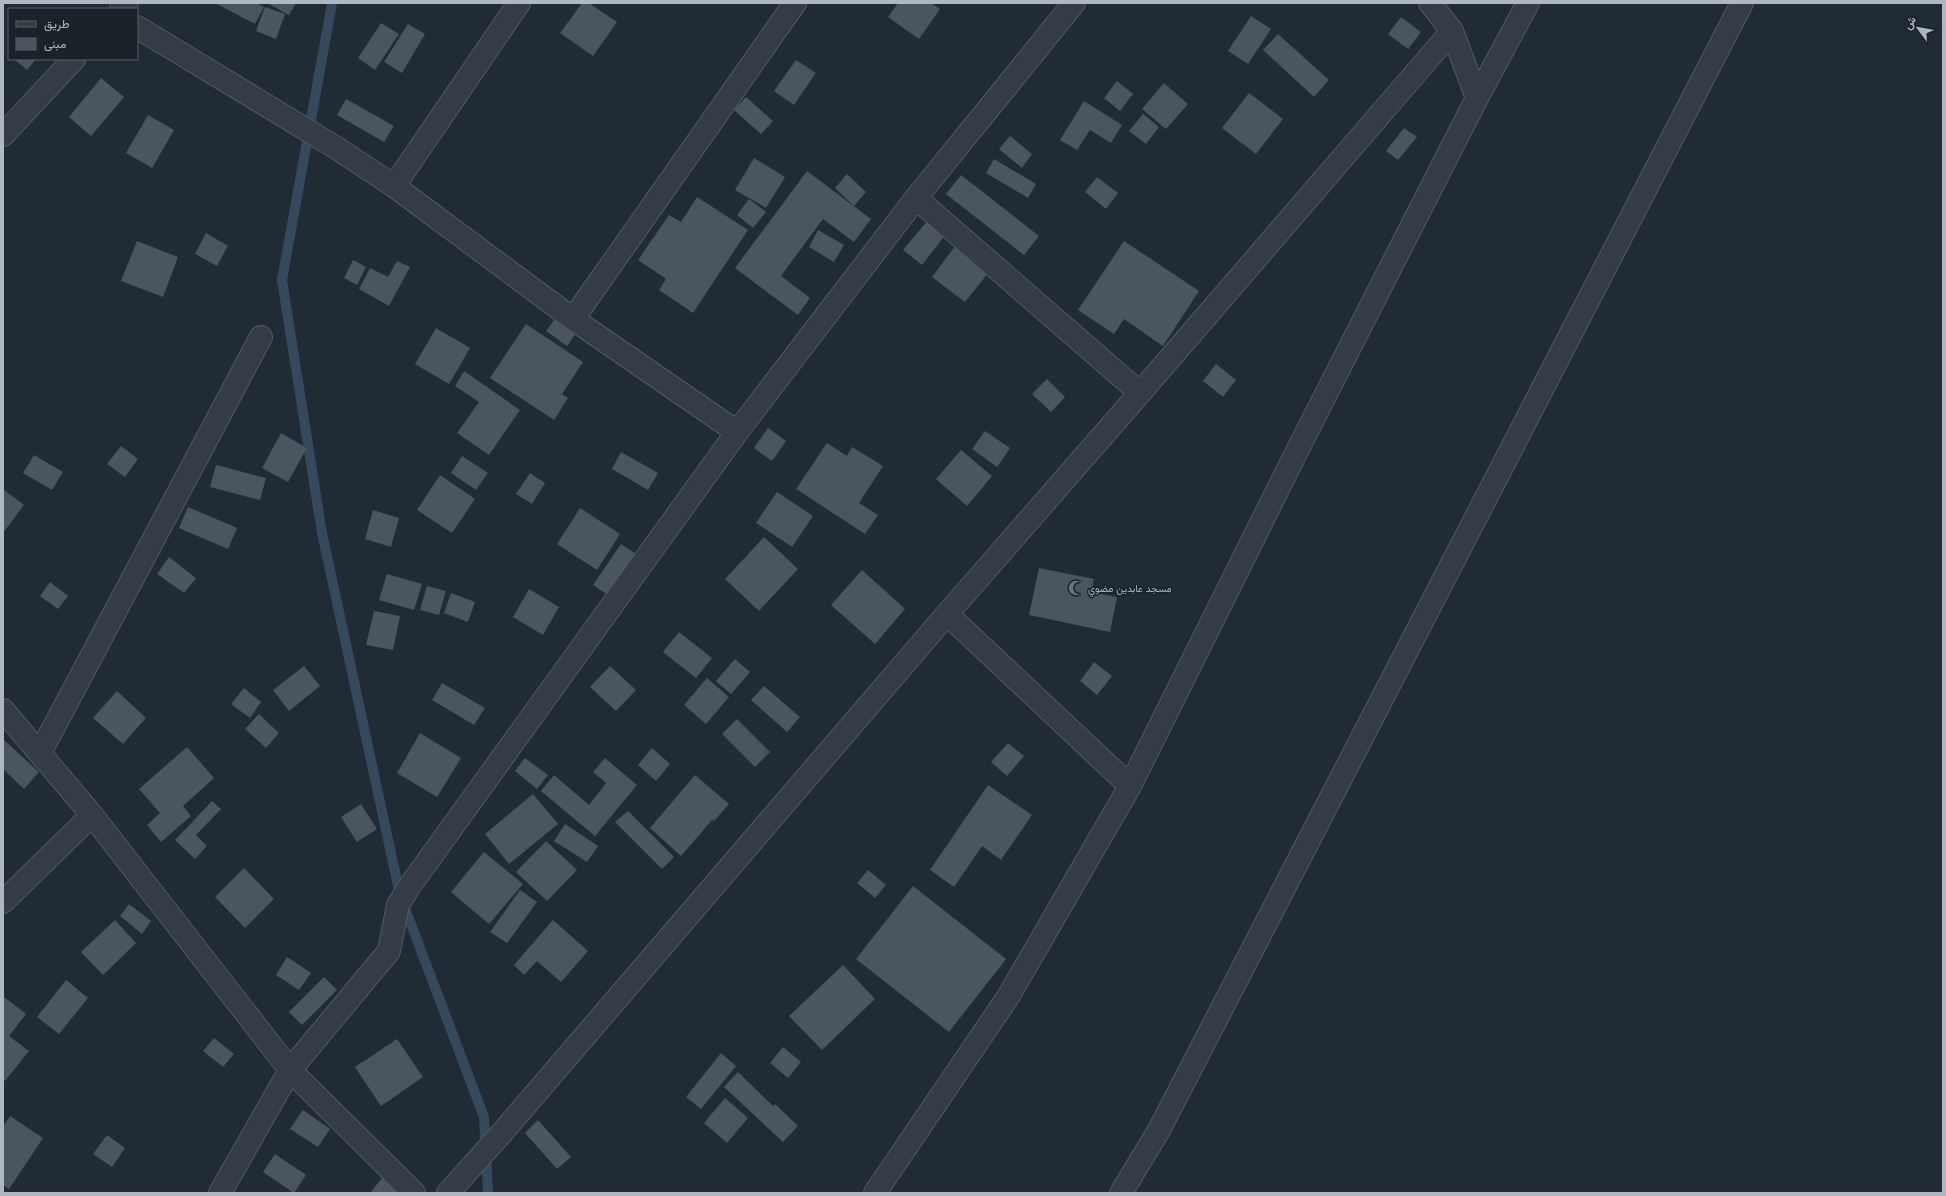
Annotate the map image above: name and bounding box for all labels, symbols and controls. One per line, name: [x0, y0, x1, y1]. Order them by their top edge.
legend: [8, 8, 138, 60]
north arrow: [1898, 8, 1938, 48]
text: ش: [1901, 14, 1919, 32]
text: طريق: [44, 17, 70, 32]
text: مبنى: [44, 37, 66, 52]
mosque icon: مسجد عابدين مضوي: [1067, 579, 1085, 597]
place label: مسجد عابدين مضوي: [1088, 583, 1172, 597]

